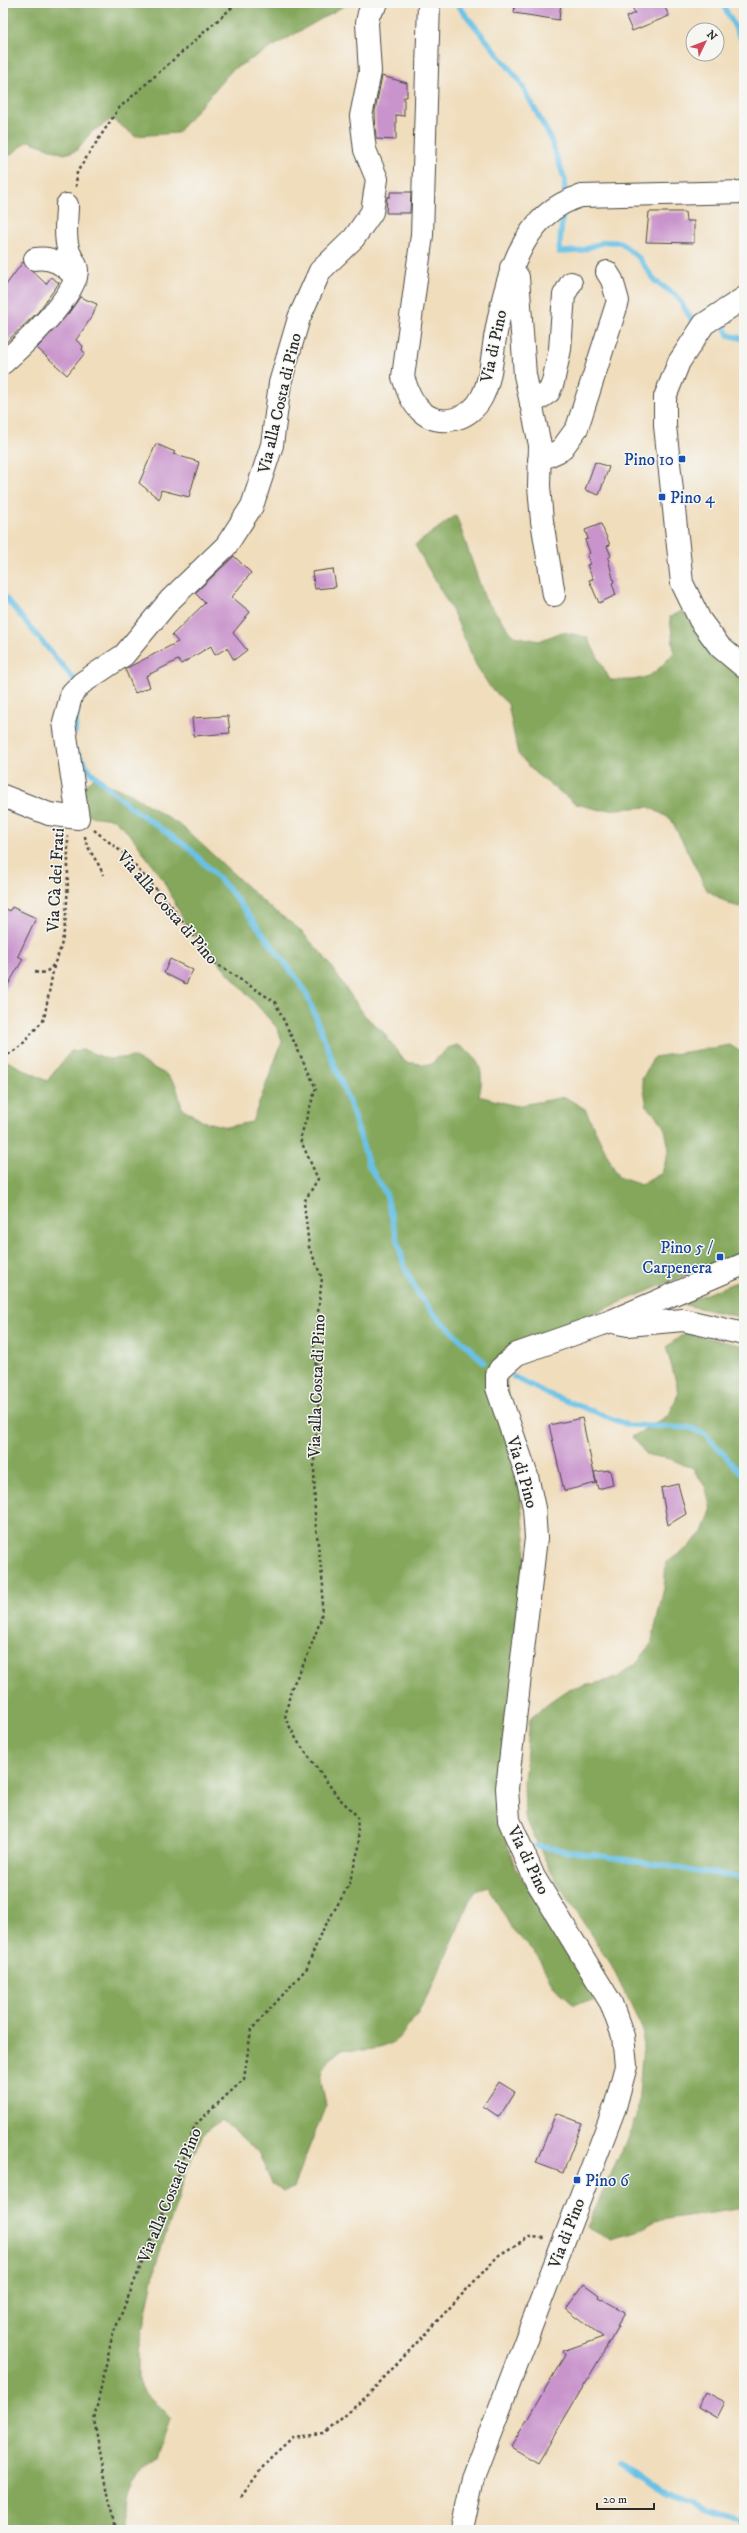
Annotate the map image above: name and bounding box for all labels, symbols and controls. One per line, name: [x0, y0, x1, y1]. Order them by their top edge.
north arrow: [685, 22, 725, 62]
text: N: [703, 28, 720, 44]
street label: Via di Pino: [475, 308, 512, 386]
street label: Via alla Costa di Pino: [253, 331, 307, 477]
place label: Pino 10: [624, 449, 674, 471]
marker: Pino 10: [677, 454, 687, 464]
place label: Pino 4: [670, 487, 716, 509]
marker: Pino 4: [657, 492, 667, 502]
street label: Via Cà dei Frati: [42, 827, 70, 934]
street label: Via alla Costa di Pino: [111, 845, 223, 969]
place label: Pino 5 / Carpenera: [642, 1237, 713, 1279]
marker: Pino 5 / Carpenera: [715, 1252, 725, 1262]
street label: Via alla Costa di Pino: [303, 1314, 330, 1459]
street label: Via di Pino: [501, 1433, 543, 1511]
street label: Via di Pino: [502, 1822, 554, 1898]
street label: Via alla Costa di Pino: [132, 2125, 207, 2267]
place label: Pino 6: [585, 2170, 630, 2192]
marker: Pino 6: [572, 2175, 582, 2185]
street label: Via di Pino: [543, 2195, 590, 2273]
scale bar: [597, 2485, 654, 2511]
text: 20 m: [603, 2492, 627, 2507]

